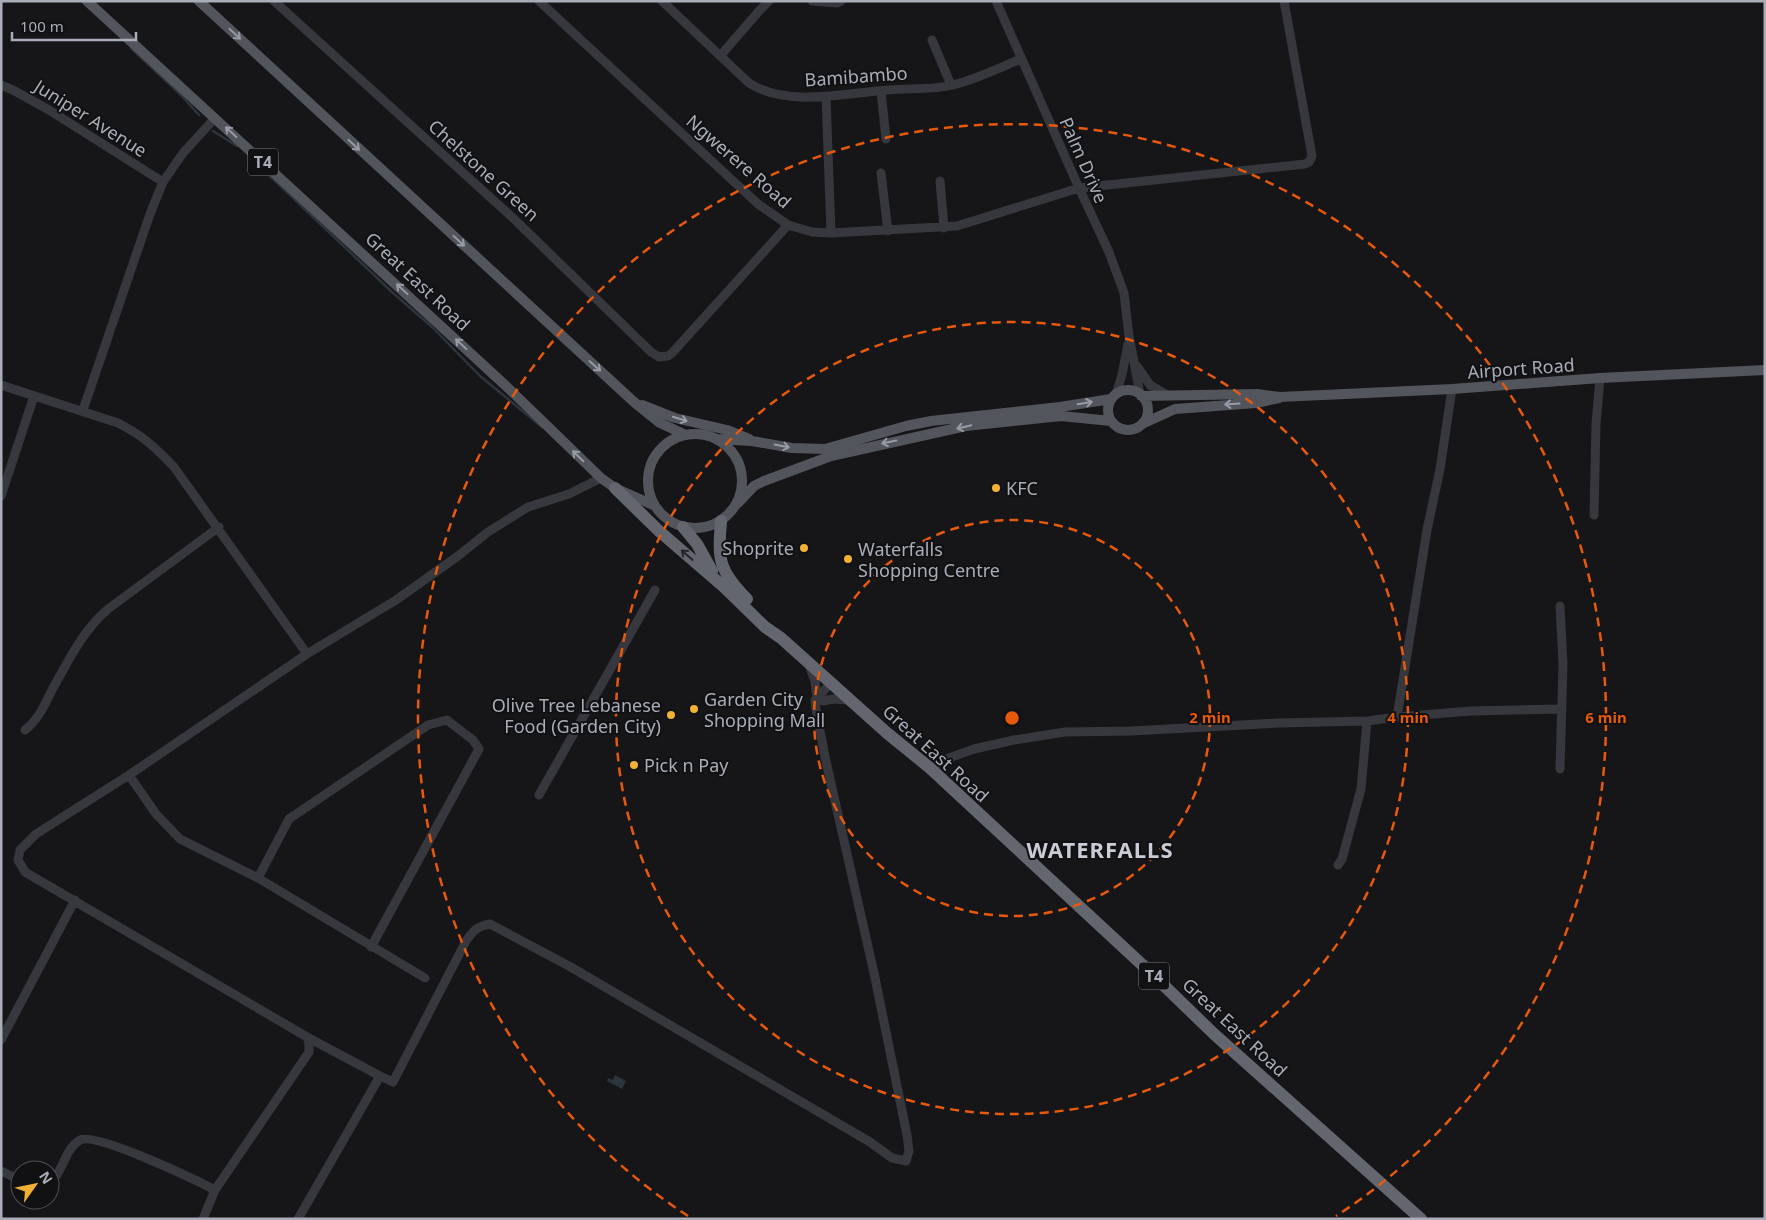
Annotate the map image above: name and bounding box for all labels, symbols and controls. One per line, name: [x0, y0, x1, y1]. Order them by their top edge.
scale bar: [12, 10, 136, 42]
text: 100 m: [20, 16, 64, 36]
one-way arrow: [228, 29, 241, 40]
street label: Bamibambo: [804, 60, 908, 92]
street label: Juniper Avenue: [29, 73, 152, 162]
street label: Ngwerere Road: [682, 109, 796, 213]
street label: Palm Drive: [1054, 113, 1114, 207]
street label: Chelstone Green: [424, 114, 544, 226]
one-way arrow: [224, 126, 237, 138]
one-way arrow: [348, 139, 361, 150]
road number: T4: [248, 148, 278, 176]
street label: Great East Road: [361, 226, 475, 336]
one-way arrow: [452, 235, 465, 247]
one-way arrow: [395, 284, 408, 295]
one-way arrow: [454, 338, 467, 350]
street label: Airport Road: [1467, 352, 1575, 384]
one-way arrow: [588, 360, 601, 372]
one-way arrow: [1077, 398, 1093, 408]
one-way arrow: [1224, 400, 1240, 409]
one-way arrow: [671, 414, 687, 424]
one-way arrow: [957, 423, 973, 432]
one-way arrow: [882, 438, 898, 447]
one-way arrow: [774, 442, 790, 452]
one-way arrow: [572, 450, 585, 462]
place label: KFC: [1006, 476, 1038, 500]
marker: KFC: [990, 482, 1002, 494]
place label: Shoprite: [722, 536, 794, 560]
place label: Waterfalls Shopping Centre: [858, 537, 1000, 582]
marker: Shoprite: [798, 542, 810, 554]
one-way arrow: [680, 549, 693, 561]
marker: Waterfalls Shopping Centre: [842, 553, 854, 565]
place label: Garden City Shopping Mall: [704, 687, 825, 732]
place label: Olive Tree Lebanese Food (Garden City): [492, 693, 661, 738]
street label: Great East Road: [878, 699, 994, 807]
marker: Garden City Shopping Mall: [688, 703, 700, 715]
text: 2 min: [1189, 707, 1231, 727]
text: 4 min: [1387, 707, 1429, 727]
text: 6 min: [1585, 707, 1627, 727]
marker: Olive Tree Lebanese Food (Garden City): [665, 709, 677, 721]
centre of rings: [1003, 709, 1021, 727]
place label: Pick n Pay: [644, 753, 729, 777]
marker: Pick n Pay: [628, 759, 640, 771]
district label: WATERFALLS: [1026, 834, 1174, 864]
road number: T4: [1139, 962, 1169, 989]
street label: Great East Road: [1178, 972, 1292, 1082]
north arrow: [10, 1160, 60, 1210]
text: N: [35, 1168, 57, 1188]

